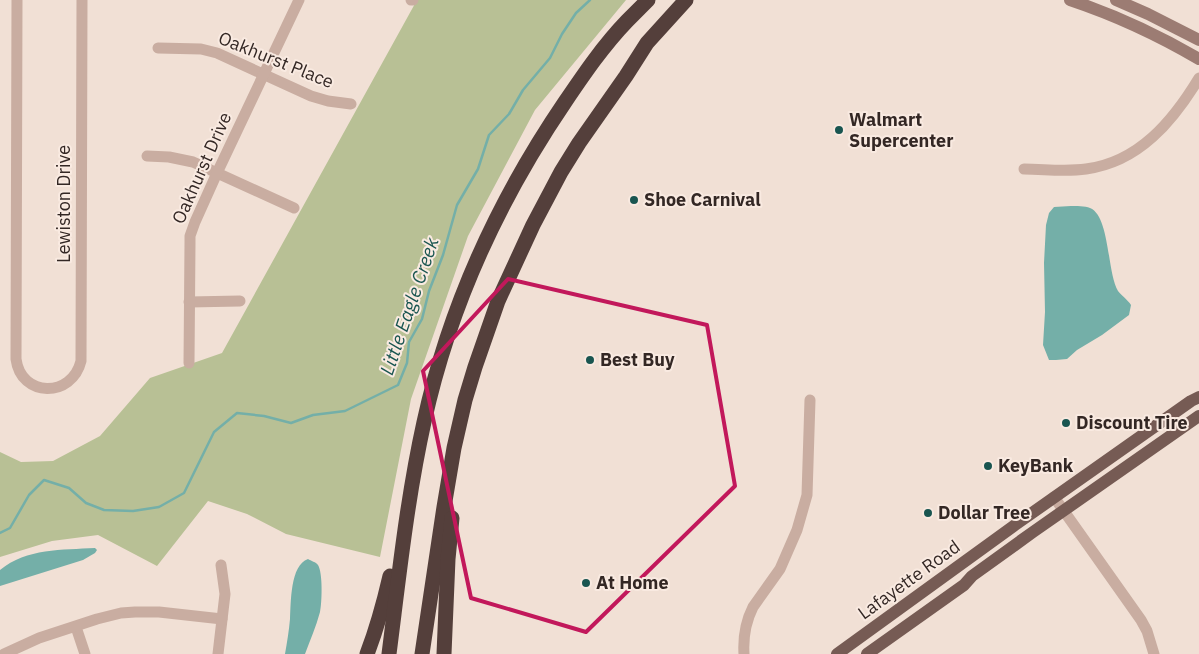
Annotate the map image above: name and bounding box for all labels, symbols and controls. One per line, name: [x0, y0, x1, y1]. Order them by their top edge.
street label: Oakhurst Place: [215, 26, 337, 93]
street label: Oakhurst Drive: [167, 108, 236, 227]
place label: Walmart Supercenter: [849, 108, 953, 152]
marker: Walmart Supercenter: [833, 124, 845, 136]
street label: Lewiston Drive: [52, 145, 75, 263]
place label: Shoe Carnival: [644, 188, 761, 211]
marker: Shoe Carnival: [628, 194, 640, 206]
water label: Little Eagle Creek: [374, 233, 444, 378]
place label: Best Buy: [600, 348, 675, 371]
marker: Best Buy: [584, 354, 596, 366]
place label: Discount Tire: [1076, 411, 1188, 434]
marker: Discount Tire: [1060, 417, 1072, 429]
place label: KeyBank: [998, 454, 1074, 477]
marker: KeyBank: [982, 460, 994, 472]
place label: Dollar Tree: [938, 501, 1030, 524]
marker: Dollar Tree: [922, 507, 934, 519]
street label: Lafayette Road: [853, 535, 964, 624]
place label: At Home: [596, 571, 669, 594]
marker: At Home: [580, 577, 592, 589]

